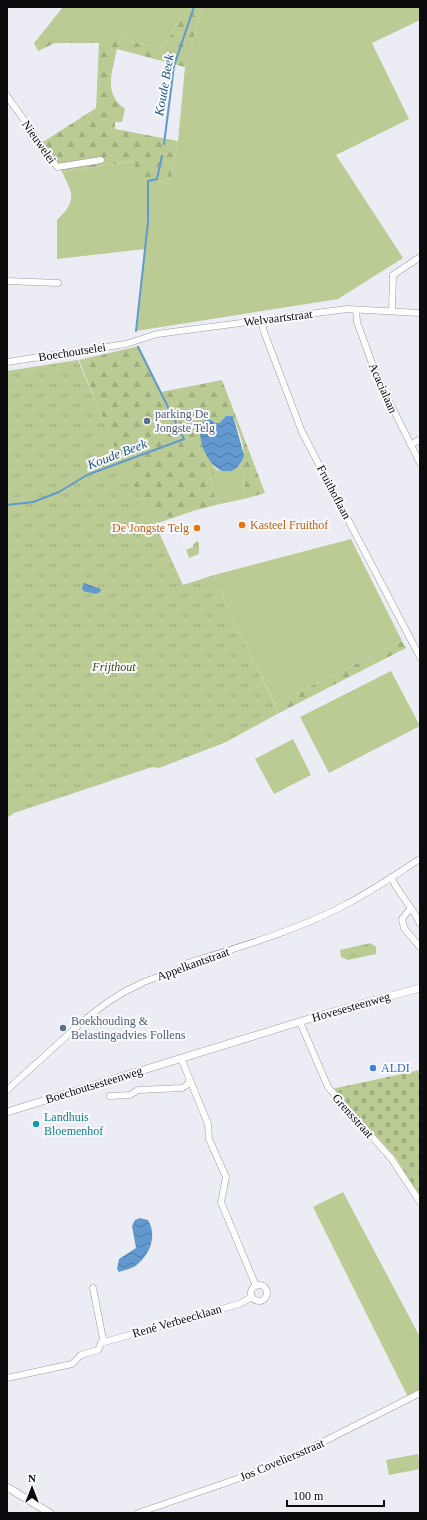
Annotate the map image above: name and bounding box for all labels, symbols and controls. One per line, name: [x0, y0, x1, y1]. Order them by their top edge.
water label: Koude Beek: [151, 53, 177, 118]
street label: Nieuwelei: [19, 118, 59, 167]
street label: Welvaartstraat: [243, 307, 314, 329]
street label: Boechoutselei: [37, 340, 107, 364]
street label: Acacialaan: [366, 361, 400, 415]
place label: parking De Jongste Telg: [155, 407, 215, 435]
marker: parking De Jongste Telg: [142, 416, 152, 426]
water label: Koude Beek: [84, 436, 149, 473]
street label: Fruithoflaan: [314, 463, 354, 521]
place label: Kasteel Fruithof: [250, 518, 328, 532]
marker: Kasteel Fruithof: [237, 520, 247, 530]
place label: De Jongste Telg: [112, 521, 189, 535]
marker: De Jongste Telg: [192, 523, 202, 533]
park label: Frijthout: [91, 660, 136, 674]
street label: Appelkantstraat: [155, 944, 232, 984]
street label: Hovesesteenweg: [310, 989, 392, 1025]
place label: Boekhouding & Belastingadvies Follens: [71, 1014, 186, 1042]
marker: Boekhouding & Belastingadvies Follens: [58, 1023, 68, 1033]
place label: ALDI: [381, 1061, 410, 1075]
marker: ALDI: [368, 1063, 378, 1073]
street label: Boechoutsesteenweg: [44, 1064, 144, 1106]
street label: Grensstraat: [330, 1091, 377, 1141]
place label: Landhuis Bloemenhof: [44, 1110, 103, 1138]
marker: Landhuis Bloemenhof: [31, 1119, 41, 1129]
street label: René Verbeecklaan: [131, 1302, 223, 1340]
street label: Jos Coveliersstraat: [238, 1436, 327, 1484]
north arrow: [12, 1468, 52, 1508]
text: N: [28, 1472, 36, 1484]
scale bar: [287, 1482, 384, 1508]
text: 100 m: [293, 1489, 324, 1503]

